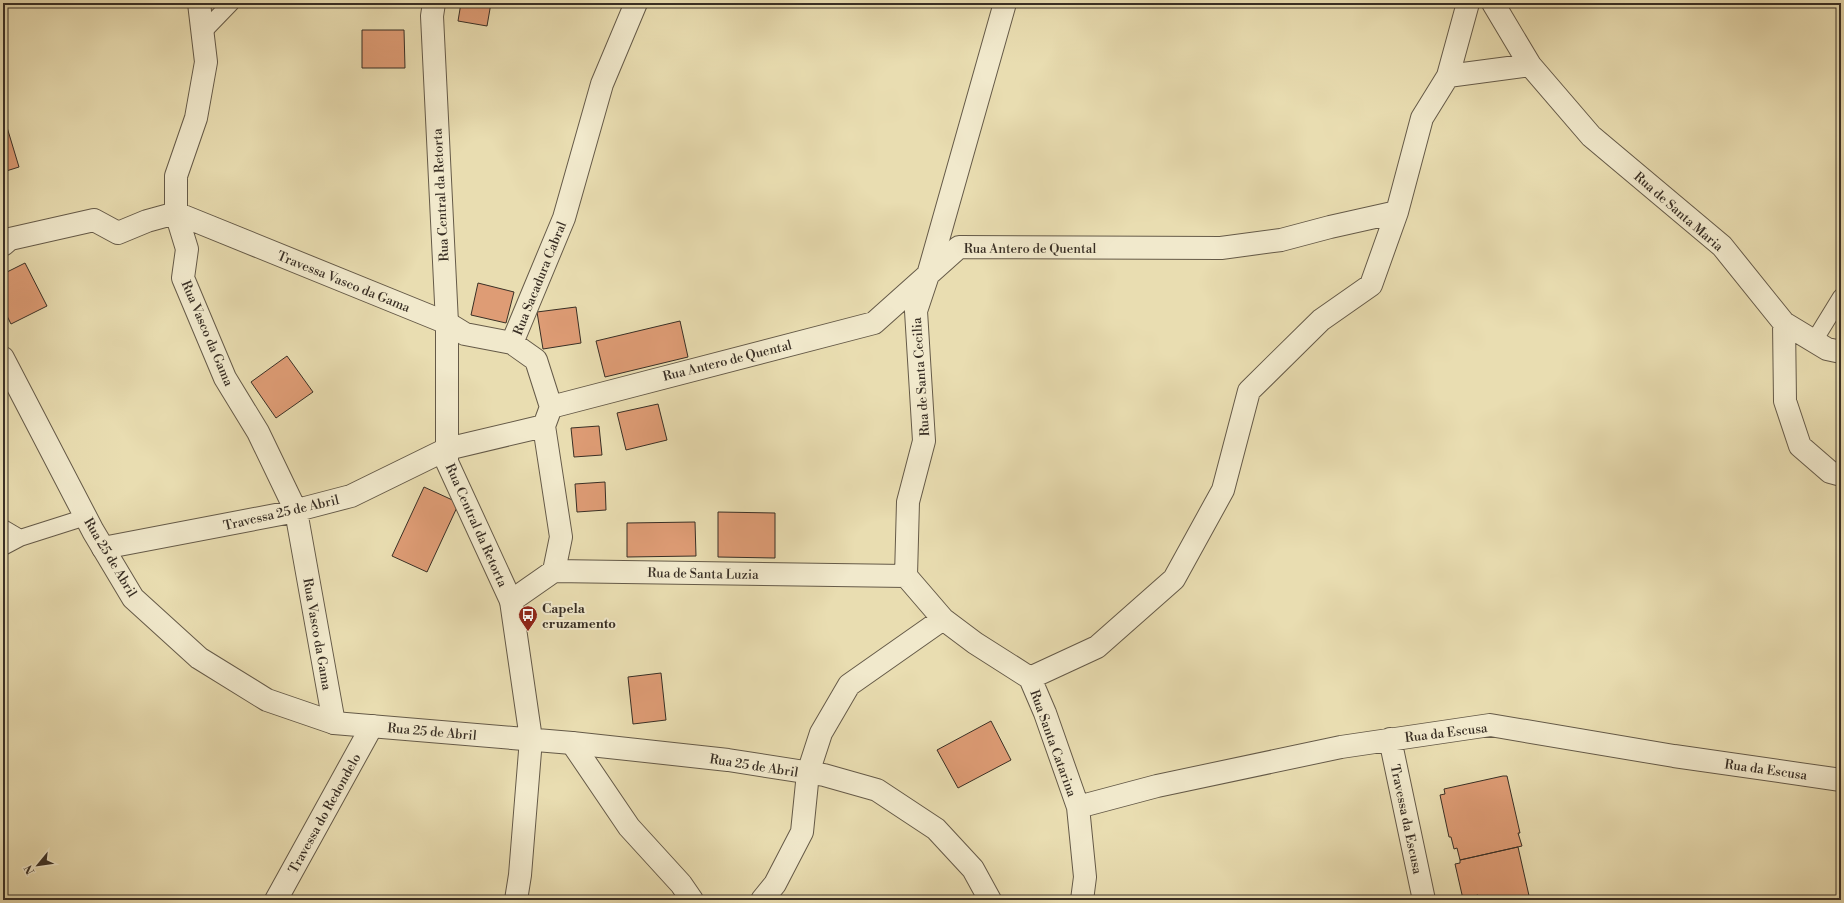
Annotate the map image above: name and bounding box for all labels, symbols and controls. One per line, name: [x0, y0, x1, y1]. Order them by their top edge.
street label: Rua Central da Retorta: [429, 128, 452, 262]
street label: Rua de Santa Maria: [1630, 169, 1727, 255]
street label: Rua Sacadura Cabral: [510, 219, 570, 338]
street label: Rua Antero de Quental: [964, 241, 1096, 257]
street label: Travessa Vasco da Gama: [275, 248, 413, 316]
street label: Rua Vasco da Gama: [178, 278, 237, 389]
street label: Rua de Santa Cecilia: [909, 317, 933, 437]
street label: Rua Antero de Quental: [661, 337, 794, 385]
street label: Rua Central da Retorta: [442, 461, 511, 590]
street label: Travessa 25 de Abril: [222, 492, 341, 534]
street label: Rua 25 de Abril: [80, 515, 140, 600]
street label: Rua de Santa Luzia: [647, 565, 759, 583]
street label: Rua Vasco da Gama: [299, 577, 335, 692]
place label: Capela cruzamento: [542, 601, 616, 632]
bus stop icon: Capela cruzamento: [517, 604, 539, 632]
street label: Rua Santa Catarina: [1026, 688, 1080, 800]
street label: Rua 25 de Abril: [387, 720, 477, 744]
street label: Rua da Escusa: [1404, 720, 1489, 746]
street label: Travessa do Redondelo: [285, 751, 364, 876]
street label: Rua 25 de Abril: [708, 751, 800, 781]
street label: Rua da Escusa: [1724, 756, 1809, 784]
street label: Travessa da Escusa: [1387, 763, 1426, 876]
north arrow: [18, 845, 58, 885]
text: N: [22, 862, 38, 877]

